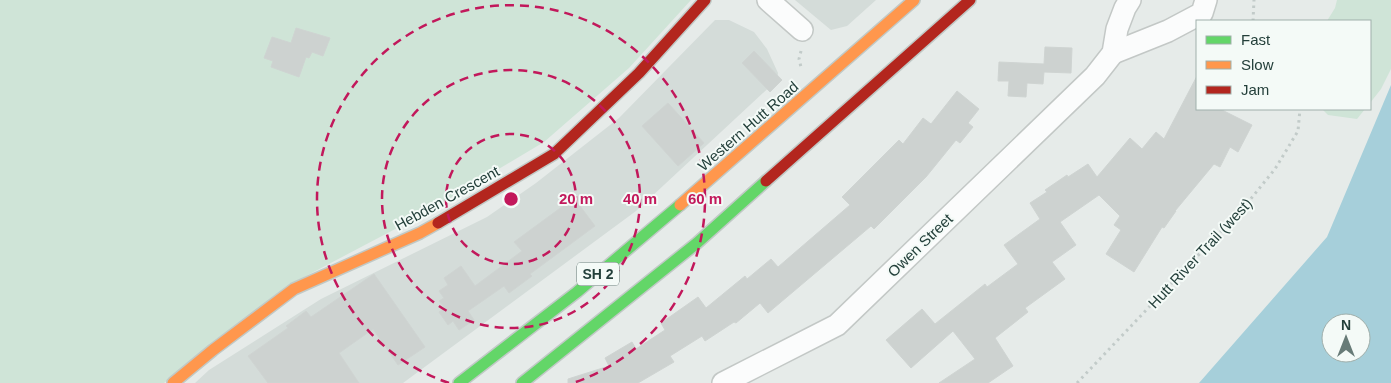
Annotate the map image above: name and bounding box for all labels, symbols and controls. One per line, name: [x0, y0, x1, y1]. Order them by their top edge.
legend: [1196, 20, 1371, 110]
text: Fast: [1241, 31, 1271, 48]
text: Slow: [1241, 56, 1274, 73]
street label: Western Hutt Road: [694, 78, 802, 174]
text: Jam: [1241, 81, 1269, 98]
street label: Hebden Crescent: [392, 162, 503, 234]
centre of rings: [502, 190, 520, 208]
text: 20 m: [559, 190, 593, 207]
text: 40 m: [623, 190, 657, 207]
text: 60 m: [688, 190, 722, 207]
street label: Hutt River Trail (west): [1145, 194, 1255, 312]
street label: Owen Street: [884, 209, 956, 280]
road number: SH 2: [577, 262, 619, 286]
north arrow: [1321, 313, 1371, 363]
text: N: [1341, 317, 1351, 333]

